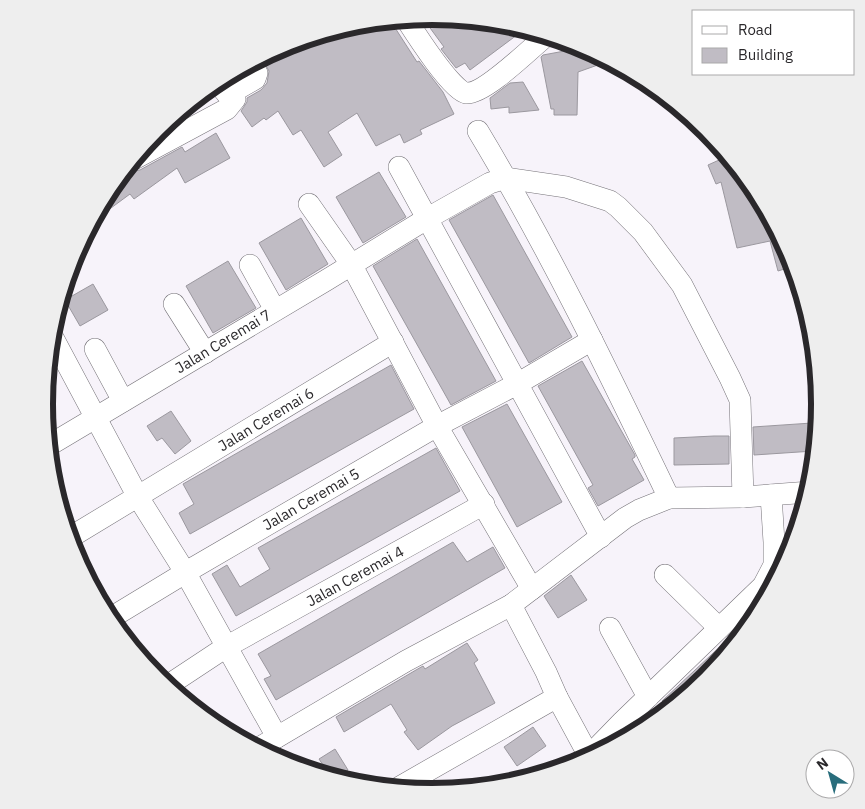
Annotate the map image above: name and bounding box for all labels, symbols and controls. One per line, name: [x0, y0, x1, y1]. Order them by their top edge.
legend: [692, 10, 855, 75]
text: Road: [738, 20, 773, 39]
text: Building: [738, 45, 793, 64]
street label: Jalan Ceremai 7: [172, 305, 274, 377]
street label: Jalan Ceremai 6: [215, 383, 317, 455]
street label: Jalan Ceremai 5: [259, 464, 363, 534]
street label: Jalan Ceremai 4: [303, 541, 407, 611]
north arrow: [805, 749, 855, 799]
text: N: [813, 753, 832, 774]

